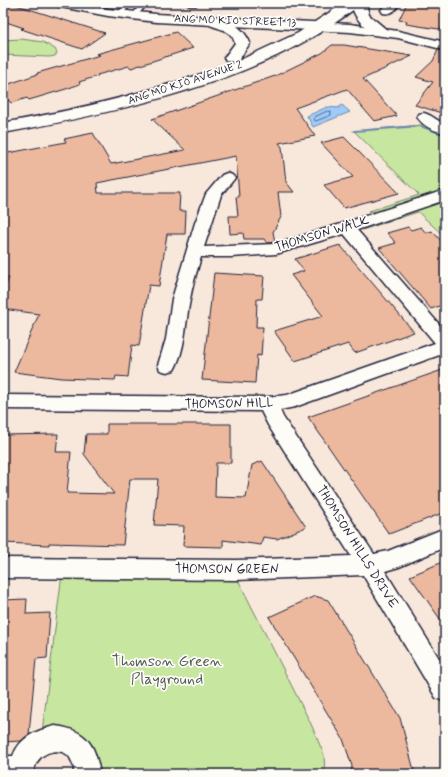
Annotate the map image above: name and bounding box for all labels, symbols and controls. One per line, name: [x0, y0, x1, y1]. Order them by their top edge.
street label: ANG MO KIO STREET 13: [174, 12, 297, 30]
street label: ANG MO KIO AVENUE 2: [126, 58, 244, 108]
street label: THOMSON WALK: [273, 212, 371, 256]
street label: THOMSON HILL: [185, 395, 274, 413]
street label: THOMSON HILLS DRIVE: [312, 482, 402, 612]
street label: THOMSON GREEN: [175, 561, 279, 578]
park label: Thomson Green Playground: [112, 651, 223, 690]

